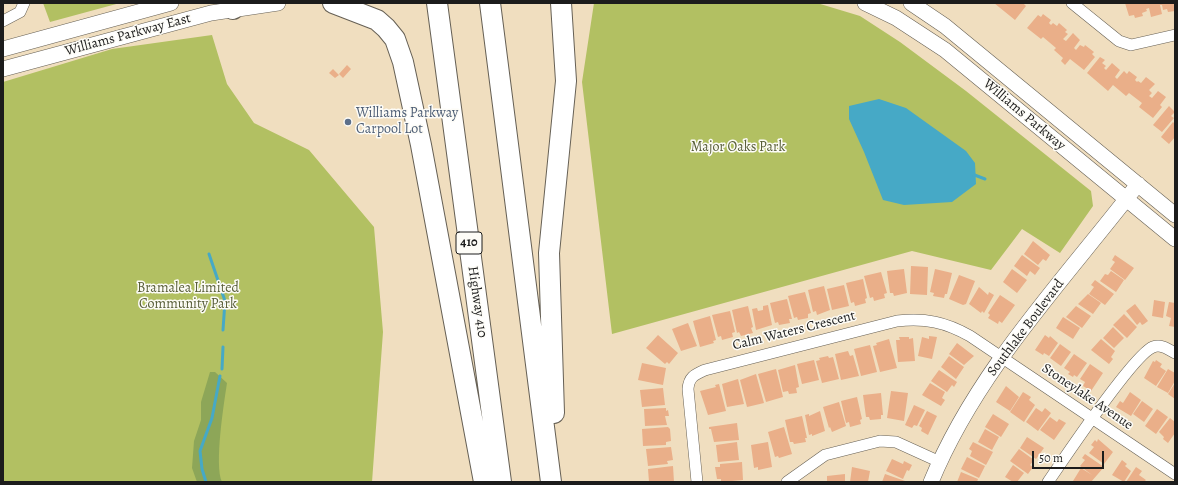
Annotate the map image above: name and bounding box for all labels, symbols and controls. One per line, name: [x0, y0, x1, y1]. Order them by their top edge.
street label: Williams Parkway East: [63, 10, 193, 60]
street label: Williams Parkway: [979, 76, 1069, 154]
place label: Williams Parkway Carpool Lot: [356, 106, 458, 138]
marker: Williams Parkway Carpool Lot: [343, 117, 353, 127]
park label: Major Oaks Park: [691, 140, 785, 156]
road number: 410: [456, 232, 482, 254]
street label: Highway 410: [464, 265, 490, 339]
street label: Southlake Boulevard: [984, 276, 1068, 380]
park label: Bramalea Limited Community Park: [137, 281, 239, 314]
street label: Calm Waters Crescent: [731, 308, 857, 354]
street label: Stoneylake Avenue: [1038, 360, 1136, 434]
scale bar: [1034, 443, 1106, 469]
text: 50 m: [1039, 450, 1063, 466]

